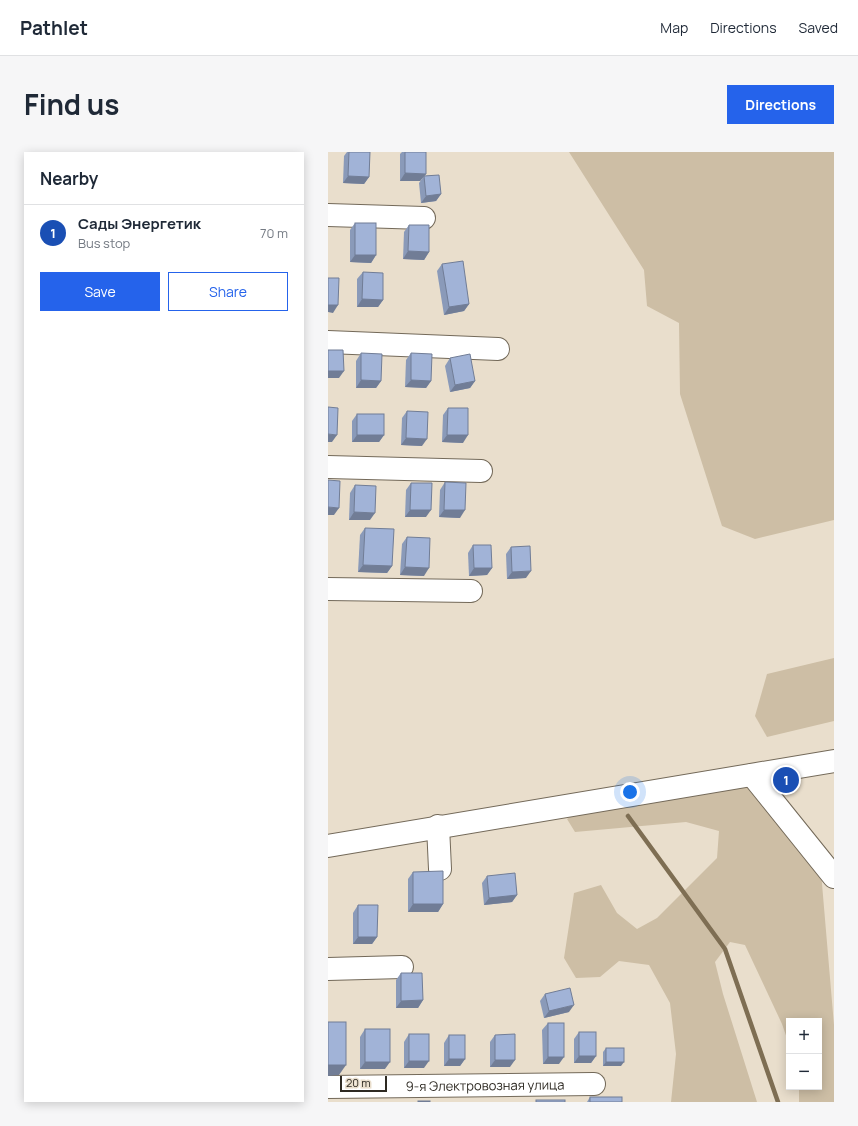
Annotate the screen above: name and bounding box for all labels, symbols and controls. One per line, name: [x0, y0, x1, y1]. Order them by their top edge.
text: Pathlet: [20, 15, 88, 41]
text: Map: [660, 18, 688, 37]
text: Directions: [710, 18, 777, 37]
text: Saved: [799, 18, 838, 37]
text: Find us: [24, 85, 119, 123]
button: Directions: [727, 85, 834, 124]
text: Nearby: [40, 167, 98, 190]
text: Сады Энергетик: [78, 213, 201, 234]
text: 1: [50, 224, 56, 242]
text: 70 m: [260, 224, 288, 242]
text: Bus stop: [78, 234, 130, 252]
button: Save: [40, 272, 160, 311]
button: Share: [168, 272, 288, 311]
pin: 1: [773, 765, 799, 795]
your location: [620, 782, 640, 802]
map controls: [786, 1018, 822, 1090]
button: +: [786, 1018, 822, 1054]
button: −: [786, 1054, 822, 1090]
scale bar: [340, 1074, 387, 1093]
text: 20 m: [346, 1075, 371, 1090]
street label: 9-я Электровозная улица: [406, 1075, 564, 1095]

